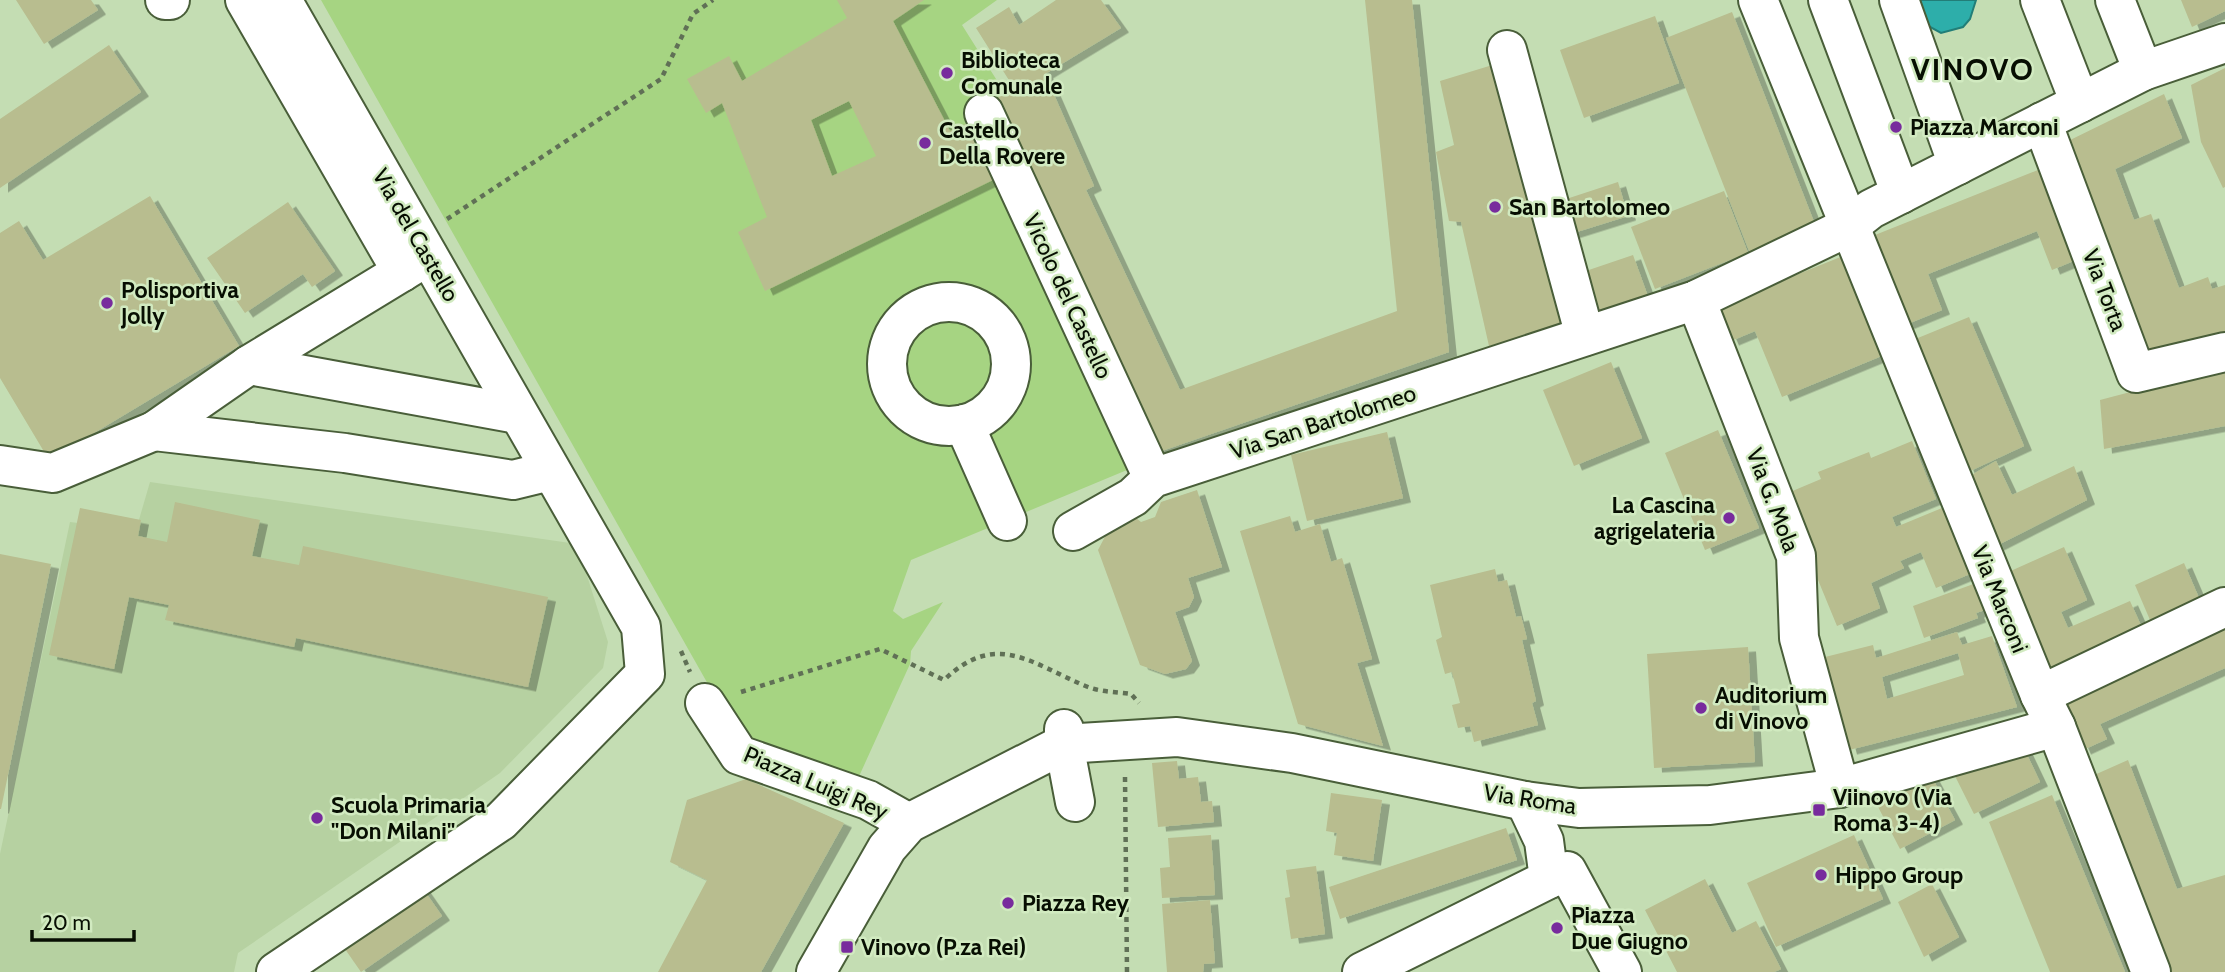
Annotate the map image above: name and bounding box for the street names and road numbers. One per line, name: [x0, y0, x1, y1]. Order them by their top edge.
street label: Via del Castello: [367, 164, 465, 306]
street label: Vicolo del Castello: [1018, 209, 1118, 383]
street label: Via Torta: [2077, 245, 2133, 335]
street label: Via San Bartolomeo: [1227, 379, 1419, 465]
street label: Via G. Mola: [1740, 444, 1806, 556]
street label: Via Marconi: [1966, 541, 2034, 657]
street label: Piazza Luigi Rey: [740, 740, 893, 826]
street label: Via Roma: [1482, 778, 1578, 820]

